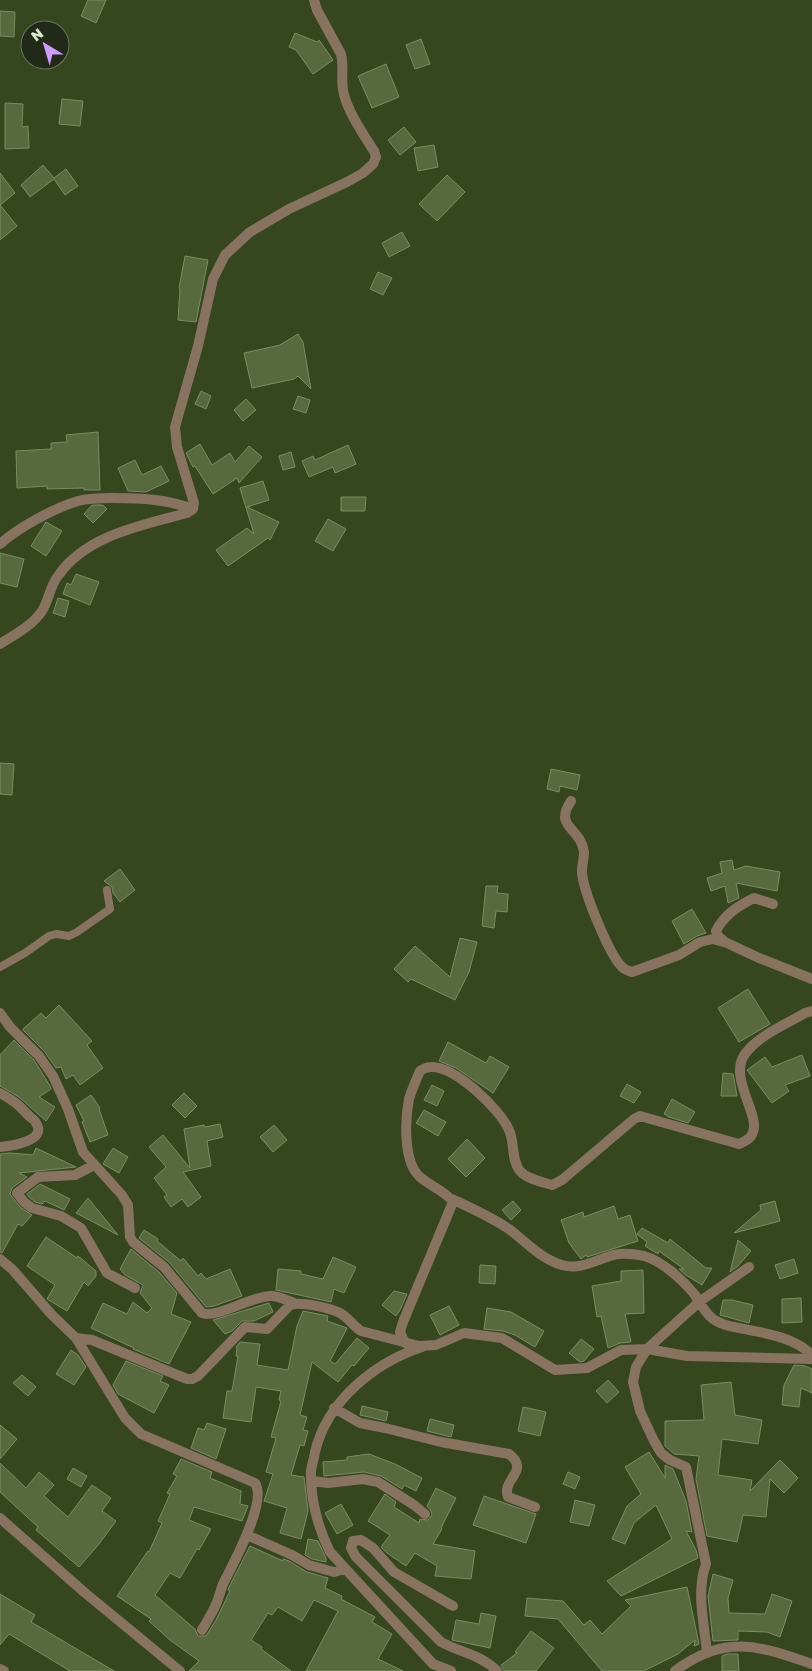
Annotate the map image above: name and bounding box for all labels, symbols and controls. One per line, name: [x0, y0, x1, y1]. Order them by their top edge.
north arrow: [20, 20, 70, 70]
text: N: [27, 24, 46, 44]

